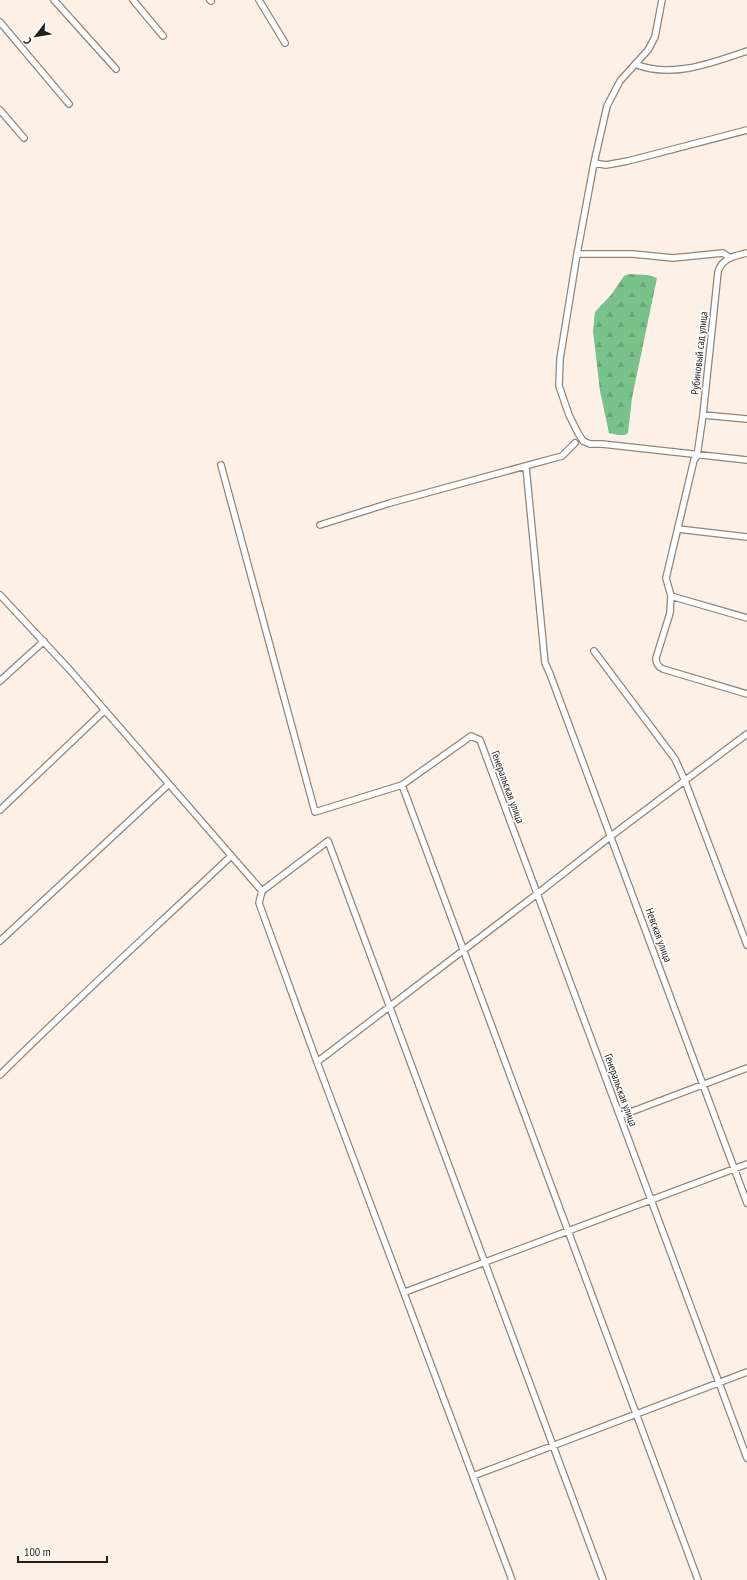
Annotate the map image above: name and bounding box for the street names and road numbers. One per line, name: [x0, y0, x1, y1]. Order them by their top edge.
street label: Рубиновый сад улица: [688, 311, 710, 395]
street label: Генеральская улица: [488, 749, 528, 825]
street label: Невская улица: [643, 906, 675, 964]
street label: Генеральская улица: [601, 1052, 641, 1128]

